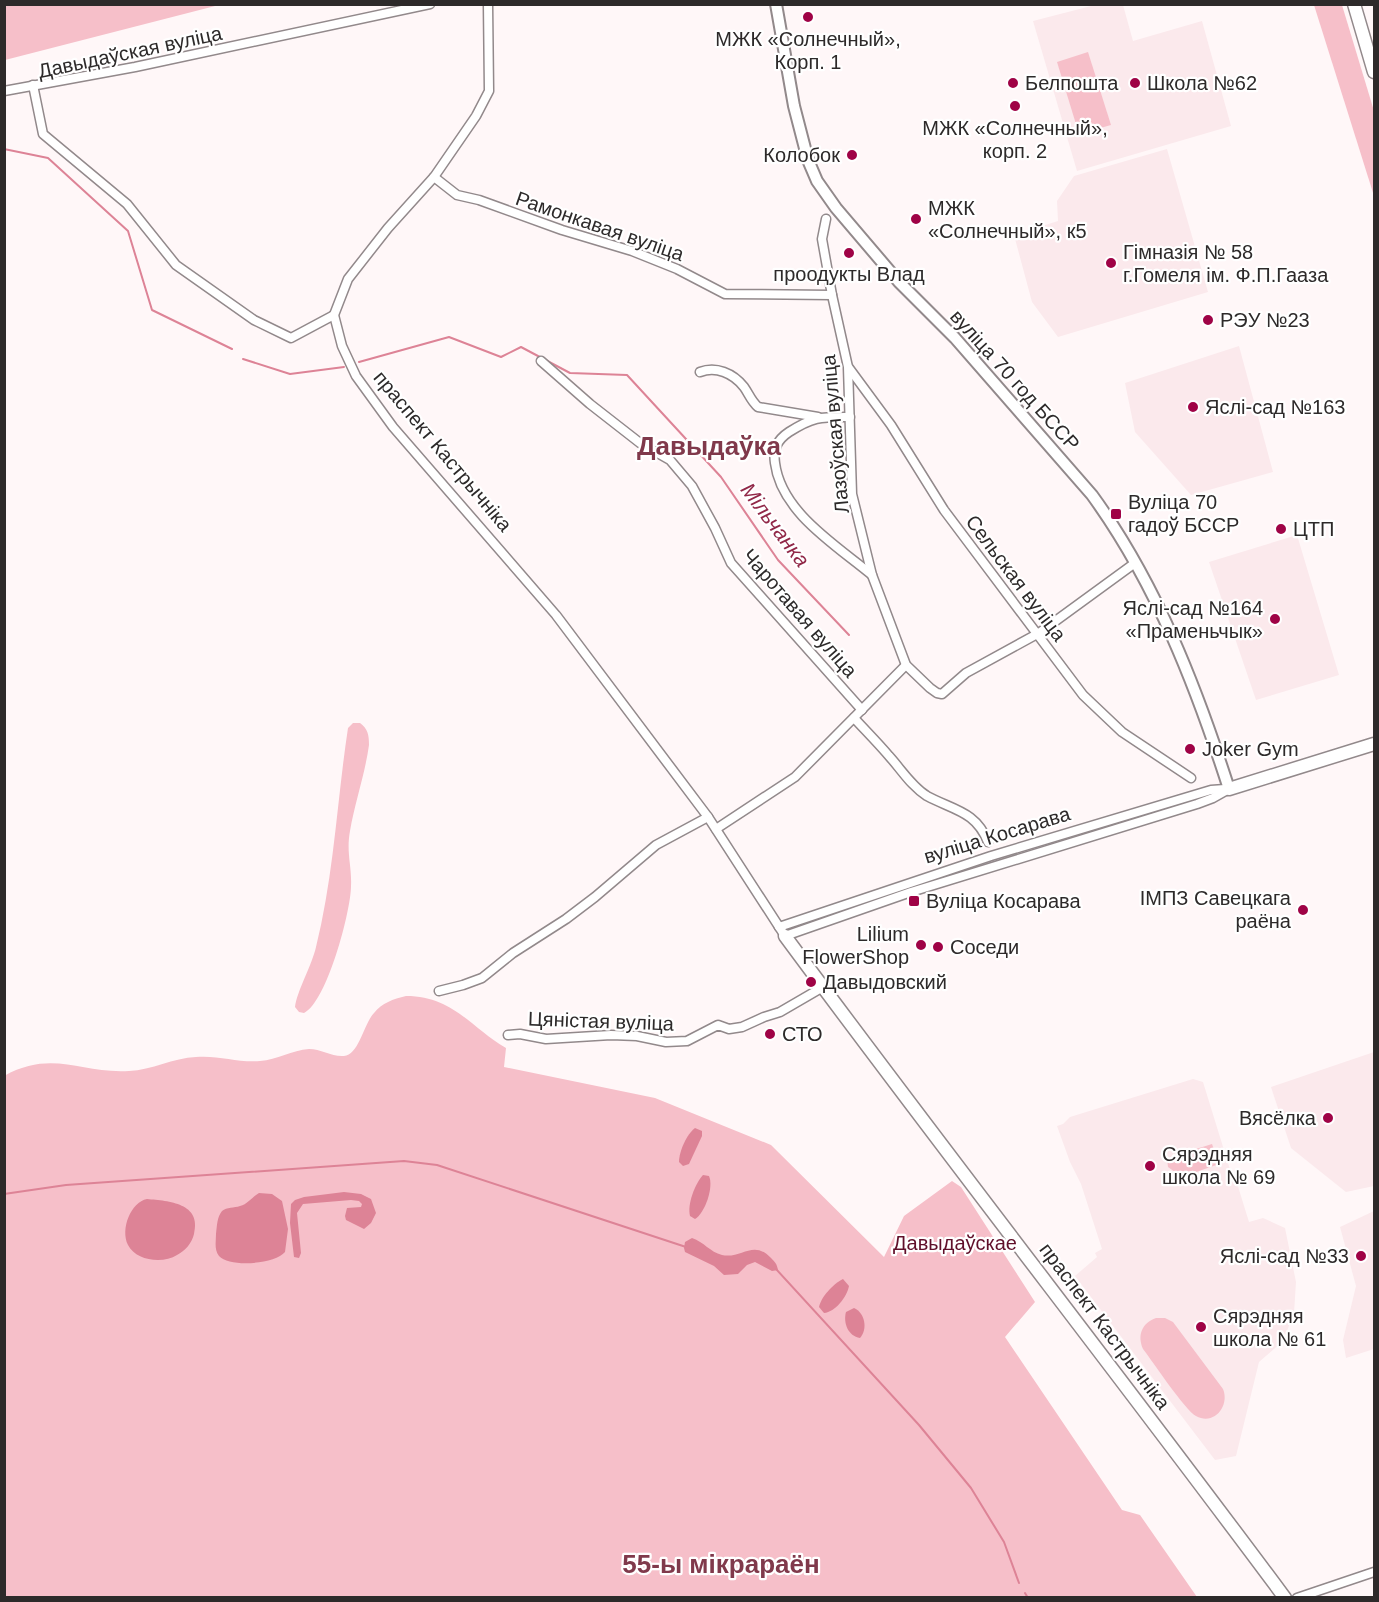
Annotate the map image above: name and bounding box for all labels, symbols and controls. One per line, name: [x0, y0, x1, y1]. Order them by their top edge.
marker: МЖК «Солнечный», Корп. 1: [801, 10, 815, 24]
street label: Давыдаўская вуліца: [36, 22, 225, 82]
place label: МЖК «Солнечный», Корп. 1: [715, 28, 901, 73]
place label: Белпошта: [1025, 72, 1119, 94]
place label: Школа №62: [1147, 72, 1257, 94]
marker: Белпошта: [1006, 76, 1020, 90]
marker: Школа №62: [1128, 76, 1142, 90]
marker: МЖК «Солнечный», корп. 2: [1008, 99, 1022, 113]
place label: МЖК «Солнечный», корп. 2: [922, 117, 1108, 162]
place label: Колобок: [763, 144, 840, 166]
marker: Колобок: [845, 148, 859, 162]
street label: Рамонкавая вуліца: [513, 187, 688, 265]
place label: МЖК «Солнечный», к5: [928, 197, 1087, 242]
marker: МЖК «Солнечный», к5: [909, 212, 923, 226]
place label: Гімназія № 58 г.Гомеля ім. Ф.П.Гааза: [1123, 241, 1329, 286]
marker: проодукты Влад: [842, 246, 856, 260]
marker: Гімназія № 58 г.Гомеля ім. Ф.П.Гааза: [1104, 256, 1118, 270]
place label: проодукты Влад: [773, 263, 925, 285]
street label: вуліца 70 год БССР: [946, 305, 1084, 455]
place label: РЭУ №23: [1220, 309, 1310, 331]
marker: РЭУ №23: [1201, 313, 1215, 327]
street label: Лазоўская вуліца: [817, 353, 853, 514]
street label: праспект Кастрычніка: [370, 366, 517, 536]
place label: Яслі-сад №163: [1205, 396, 1345, 418]
marker: Яслі-сад №163: [1186, 400, 1200, 414]
district label: Давыдаўка: [637, 431, 782, 461]
water label: Мільчанка: [736, 478, 814, 571]
place label: Вуліца 70 гадоў БССР: [1128, 491, 1239, 536]
marker: Вуліца 70 гадоў БССР: [1109, 507, 1123, 521]
street label: Сельская вуліца: [961, 511, 1071, 646]
place label: ЦТП: [1293, 518, 1334, 540]
marker: ЦТП: [1274, 522, 1288, 536]
street label: Чаротавая вуліца: [738, 544, 862, 682]
place label: Яслі-сад №164 «Праменьчык»: [1123, 597, 1263, 642]
marker: Яслі-сад №164 «Праменьчык»: [1268, 612, 1282, 626]
place label: Joker Gym: [1202, 738, 1299, 760]
marker: Joker Gym: [1183, 742, 1197, 756]
street label: вуліца Косарава: [921, 802, 1074, 868]
place label: ІМПЗ Савецкага раёна: [1140, 887, 1292, 932]
place label: Вуліца Косарава: [926, 890, 1081, 912]
marker: Вуліца Косарава: [907, 894, 921, 908]
marker: ІМПЗ Савецкага раёна: [1296, 903, 1310, 917]
place label: Lilium FlowerShop: [802, 923, 909, 968]
place label: Соседи: [950, 936, 1019, 958]
marker: Lilium FlowerShop: [914, 938, 928, 952]
marker: Соседи: [931, 940, 945, 954]
place label: Давыдовский: [823, 971, 947, 993]
marker: Давыдовский: [804, 975, 818, 989]
street label: Цяністая вуліца: [528, 1007, 675, 1035]
place label: СТО: [782, 1023, 823, 1045]
marker: СТО: [763, 1027, 777, 1041]
place label: Вясёлка: [1239, 1107, 1317, 1129]
marker: Вясёлка: [1321, 1111, 1335, 1125]
place label: Сярэдняя школа № 69: [1162, 1143, 1275, 1188]
marker: Сярэдняя школа № 69: [1143, 1159, 1157, 1173]
park label: Давыдаўскае: [893, 1232, 1017, 1254]
street label: праспект Кастрычніка: [1035, 1239, 1175, 1414]
place label: Яслі-сад №33: [1220, 1245, 1349, 1267]
marker: Яслі-сад №33: [1354, 1249, 1368, 1263]
place label: Сярэдняя школа № 61: [1213, 1305, 1326, 1350]
marker: Сярэдняя школа № 61: [1194, 1320, 1208, 1334]
district label: 55-ы мікрараён: [622, 1549, 820, 1579]

